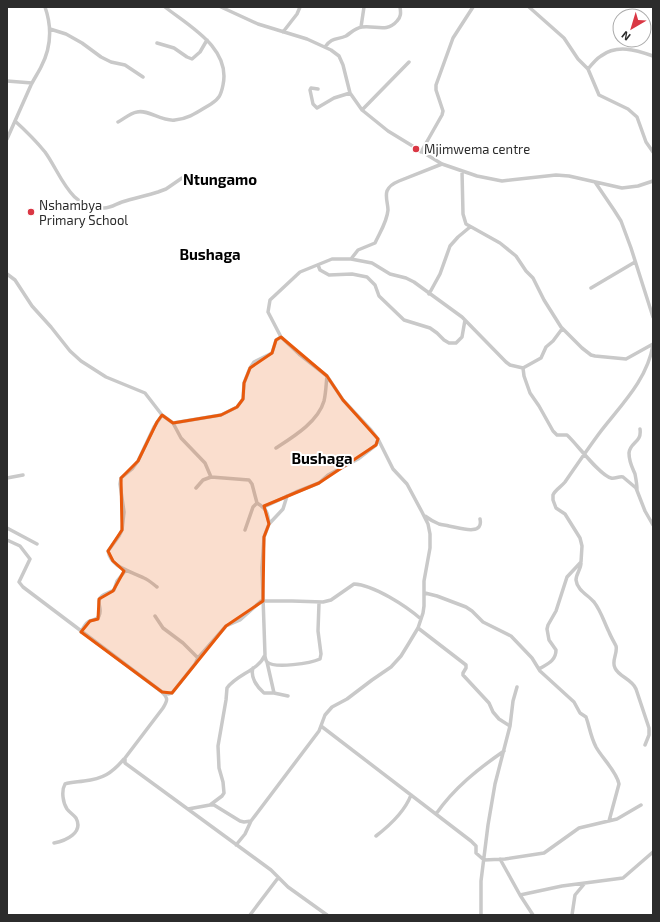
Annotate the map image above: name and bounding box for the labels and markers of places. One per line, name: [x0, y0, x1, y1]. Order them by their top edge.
place label: Mjimwema centre: [424, 141, 530, 157]
marker: Mjimwema centre: [411, 144, 421, 154]
place label: Nshambya Primary School: [39, 197, 128, 228]
marker: Nshambya Primary School: [26, 207, 36, 217]

